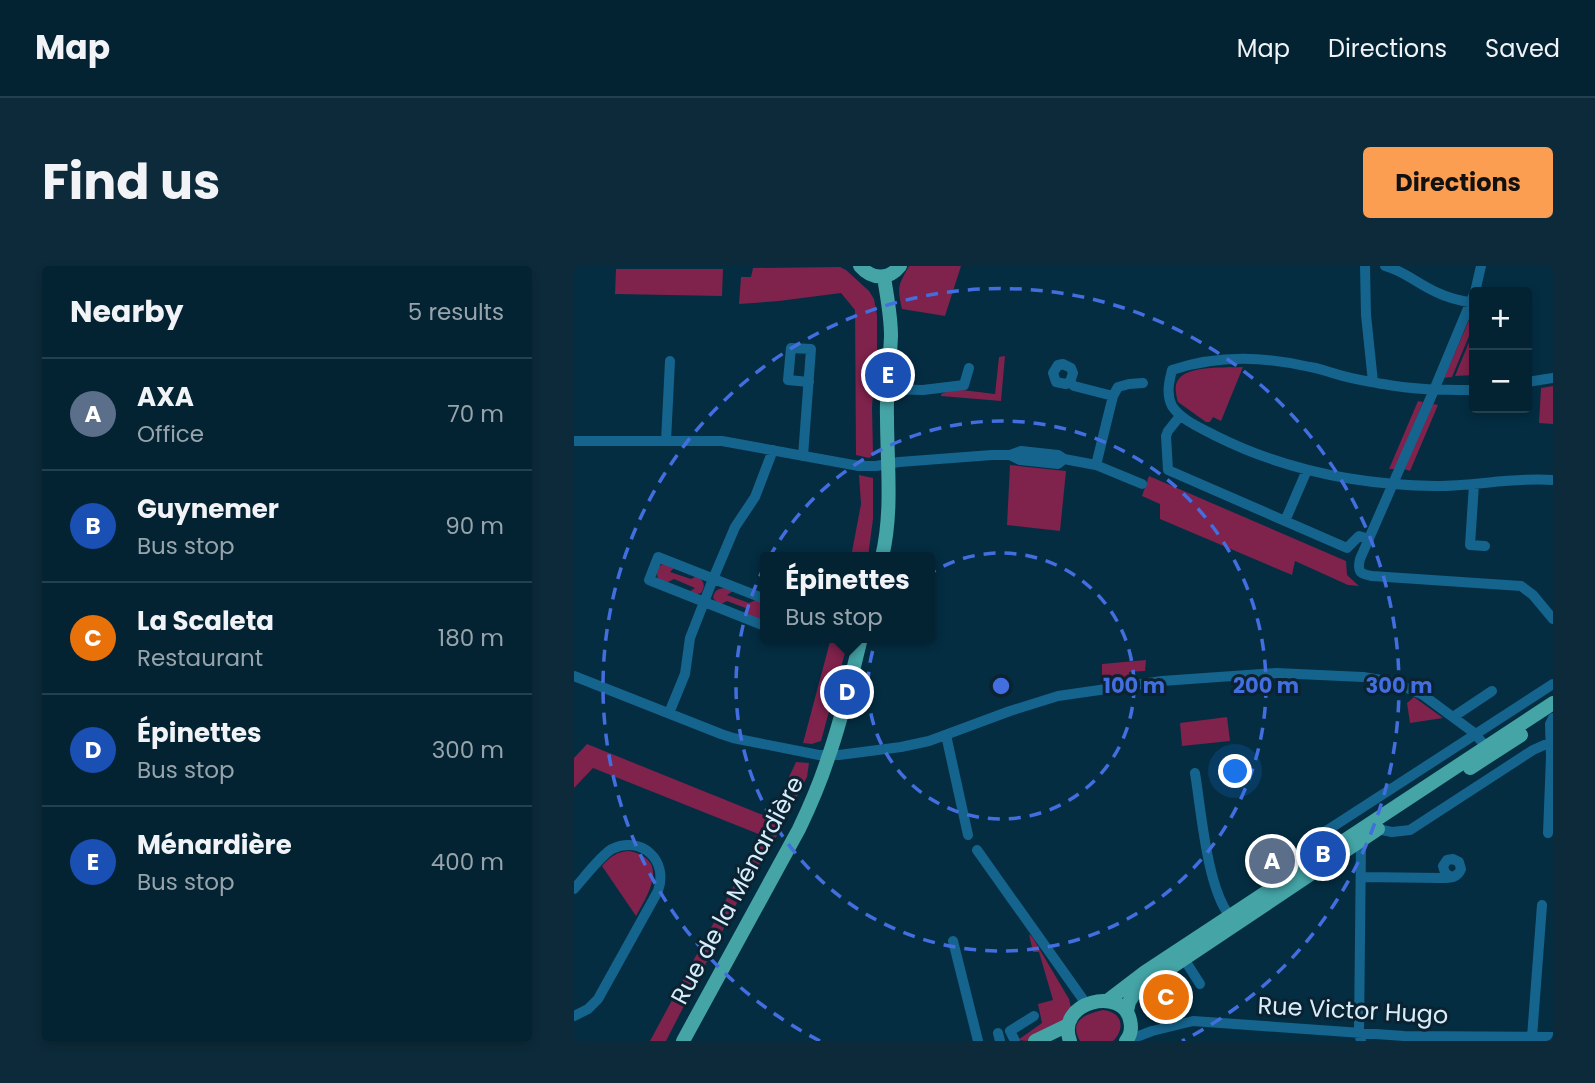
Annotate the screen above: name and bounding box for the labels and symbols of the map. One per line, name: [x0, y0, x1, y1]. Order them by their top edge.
pin: E: [865, 349, 911, 401]
pin: D: [824, 666, 870, 718]
text: 100 m: [1103, 671, 1165, 700]
text: 200 m: [1233, 671, 1299, 700]
text: 300 m: [1366, 671, 1432, 700]
centre of rings: [989, 674, 1013, 698]
your location: [1218, 754, 1252, 788]
street label: Rue de la Ménardière: [663, 770, 811, 1010]
pin: B: [1300, 828, 1346, 880]
pin: A: [1249, 835, 1295, 887]
pin: C: [1143, 971, 1189, 1023]
street label: Rue Victor Hugo: [1257, 989, 1449, 1031]

